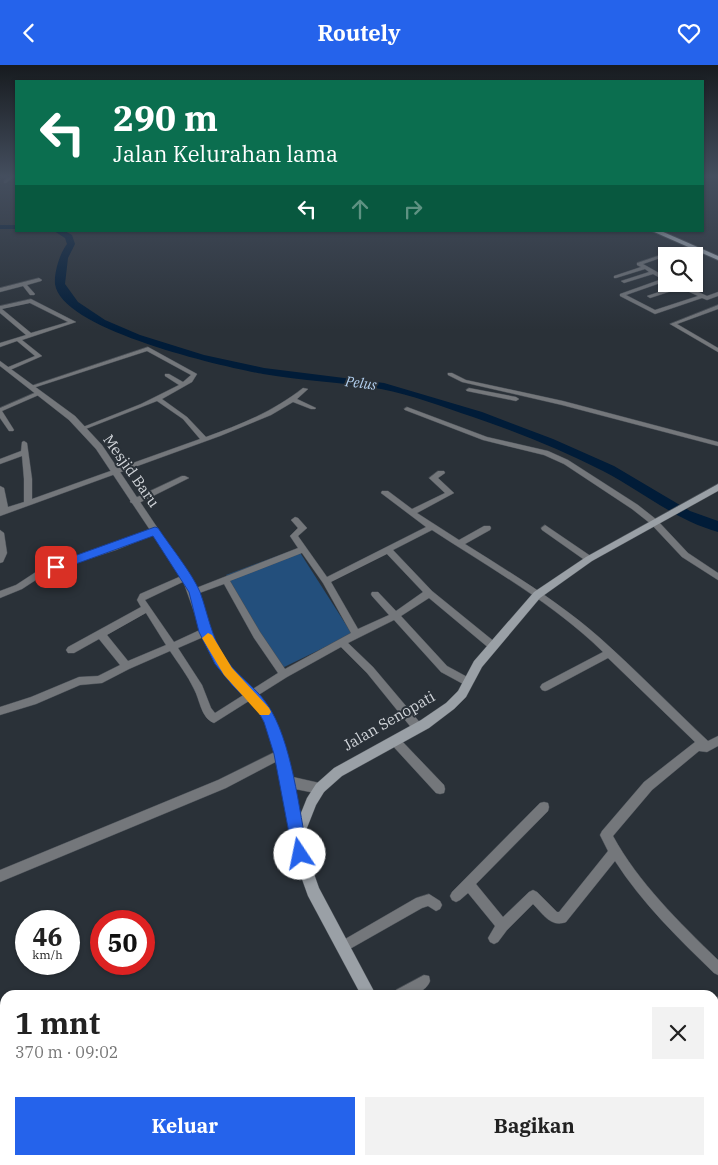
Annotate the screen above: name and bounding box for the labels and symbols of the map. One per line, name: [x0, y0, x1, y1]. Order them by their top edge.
water label: Pelus: [343, 372, 378, 394]
street label: Mesjid Baru: [99, 431, 164, 511]
pin: [35, 546, 77, 588]
street label: Jalan Senopati: [339, 686, 438, 755]
position arrow: [273, 827, 325, 879]
speed limit sign: 50: [90, 910, 155, 975]

